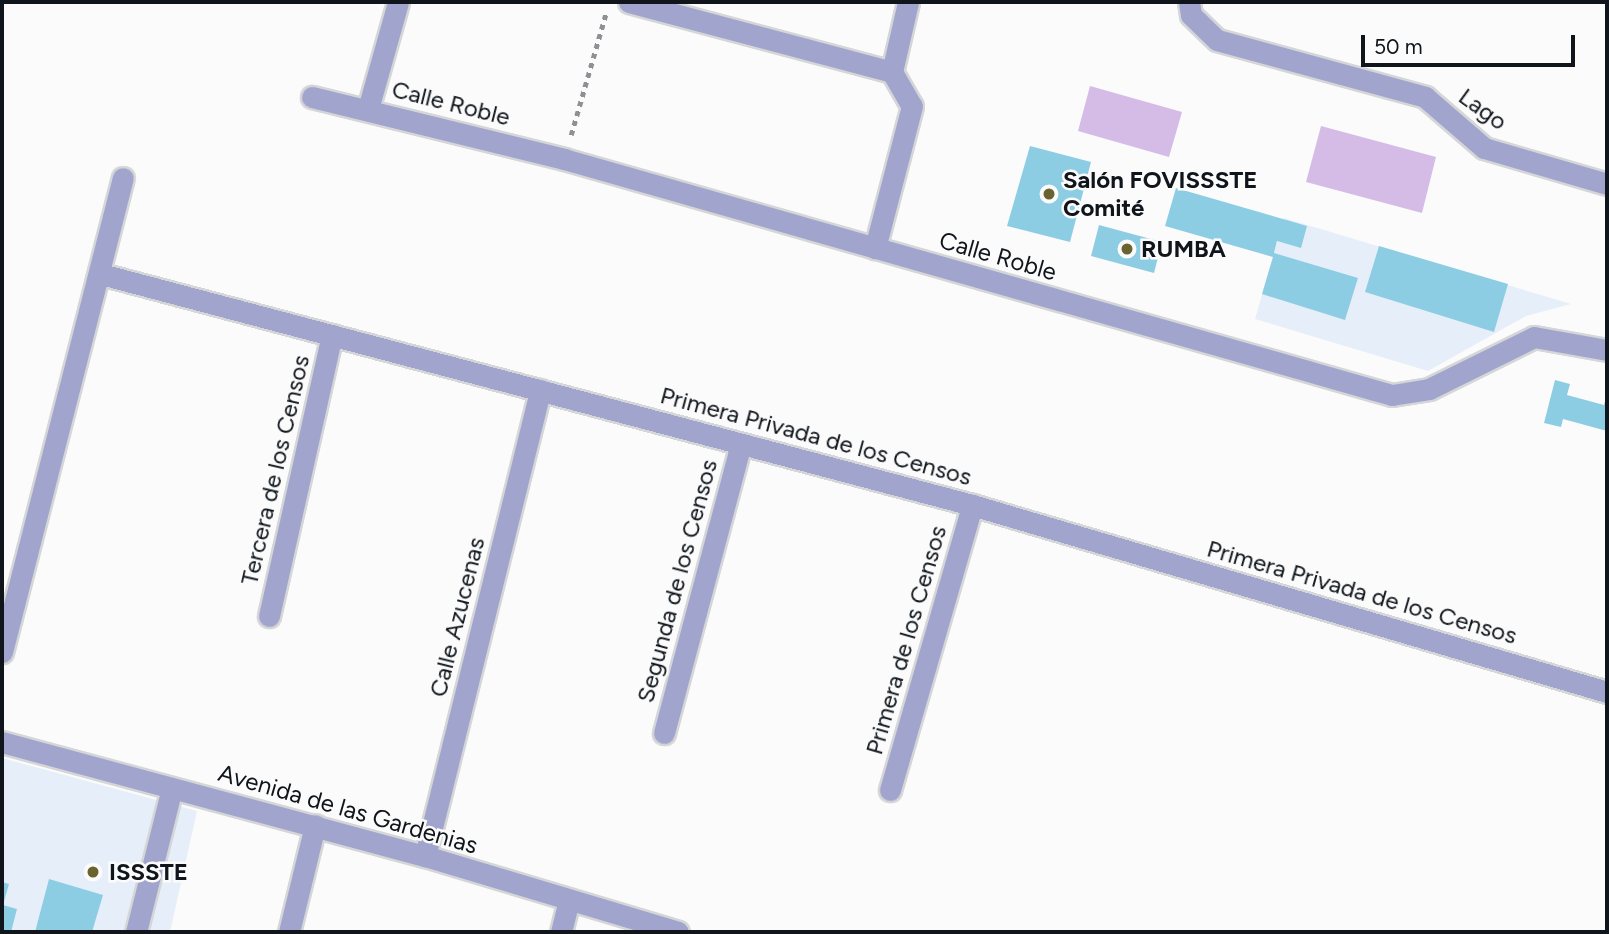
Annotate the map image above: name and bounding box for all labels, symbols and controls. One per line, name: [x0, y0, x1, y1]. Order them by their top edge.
scale bar: [1364, 21, 1578, 65]
text: 50 m: [1374, 34, 1423, 59]
street label: Calle Roble: [389, 74, 513, 132]
street label: Lago: [1453, 82, 1513, 136]
place label: Salón FOVISSSTE Comité: [1063, 166, 1257, 222]
marker: Salón FOVISSSTE Comité: [1041, 186, 1057, 202]
street label: Calle Roble: [936, 226, 1060, 286]
place label: RUMBA: [1141, 235, 1226, 263]
marker: RUMBA: [1119, 241, 1135, 257]
street label: Tercera de los Censos: [235, 352, 315, 588]
street label: Primera Privada de los Censos: [657, 381, 975, 491]
street label: Segunda de los Censos: [631, 456, 723, 706]
street label: Primera de los Censos: [860, 522, 952, 758]
street label: Calle Azucenas: [423, 534, 491, 700]
street label: Primera Privada de los Censos: [1204, 534, 1520, 650]
street label: Avenida de las Gardenias: [215, 758, 481, 860]
place label: ISSSTE: [109, 858, 188, 886]
marker: ISSSTE: [83, 862, 103, 882]

